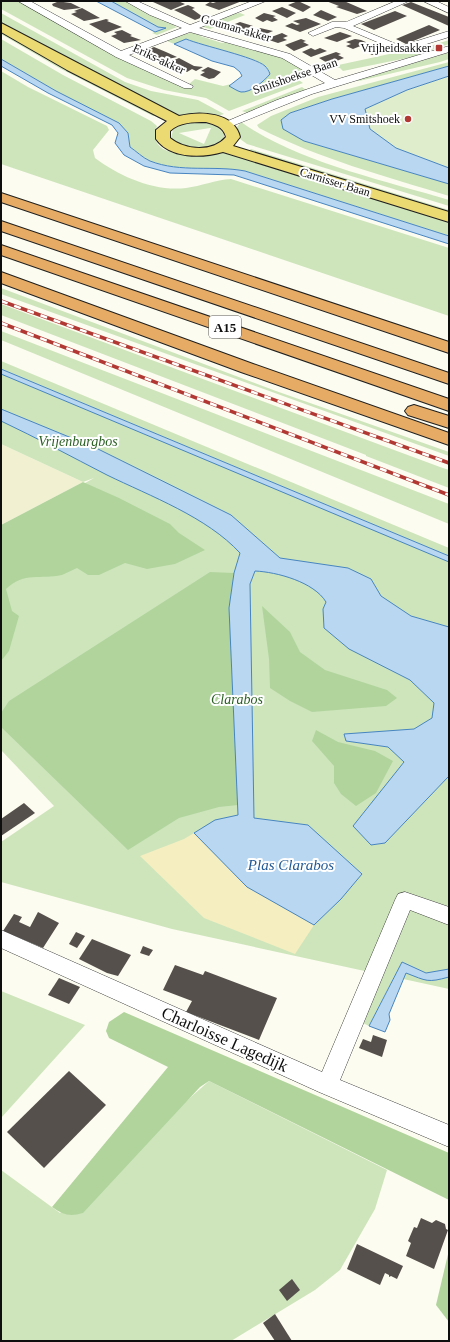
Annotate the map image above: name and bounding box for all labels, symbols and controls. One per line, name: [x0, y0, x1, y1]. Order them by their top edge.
street label: Gouman-akker: [199, 11, 273, 45]
street label: Eriks-akker: [131, 41, 187, 77]
place label: Vrijheidsakker: [360, 41, 431, 55]
marker: Vrijheidsakker: [434, 43, 444, 53]
street label: Smitshoekse Baan: [251, 55, 339, 97]
place label: VV Smitshoek: [329, 112, 400, 126]
marker: VV Smitshoek: [403, 114, 413, 124]
street label: Carnisser Baan: [298, 165, 372, 199]
road number: A15: [209, 316, 241, 338]
park label: Vrijenburgbos: [38, 434, 118, 449]
park label: Clarabos: [211, 692, 264, 707]
water label: Plas Clarabos: [247, 857, 334, 873]
street label: Charloisse Lagedijk: [159, 1003, 291, 1076]

